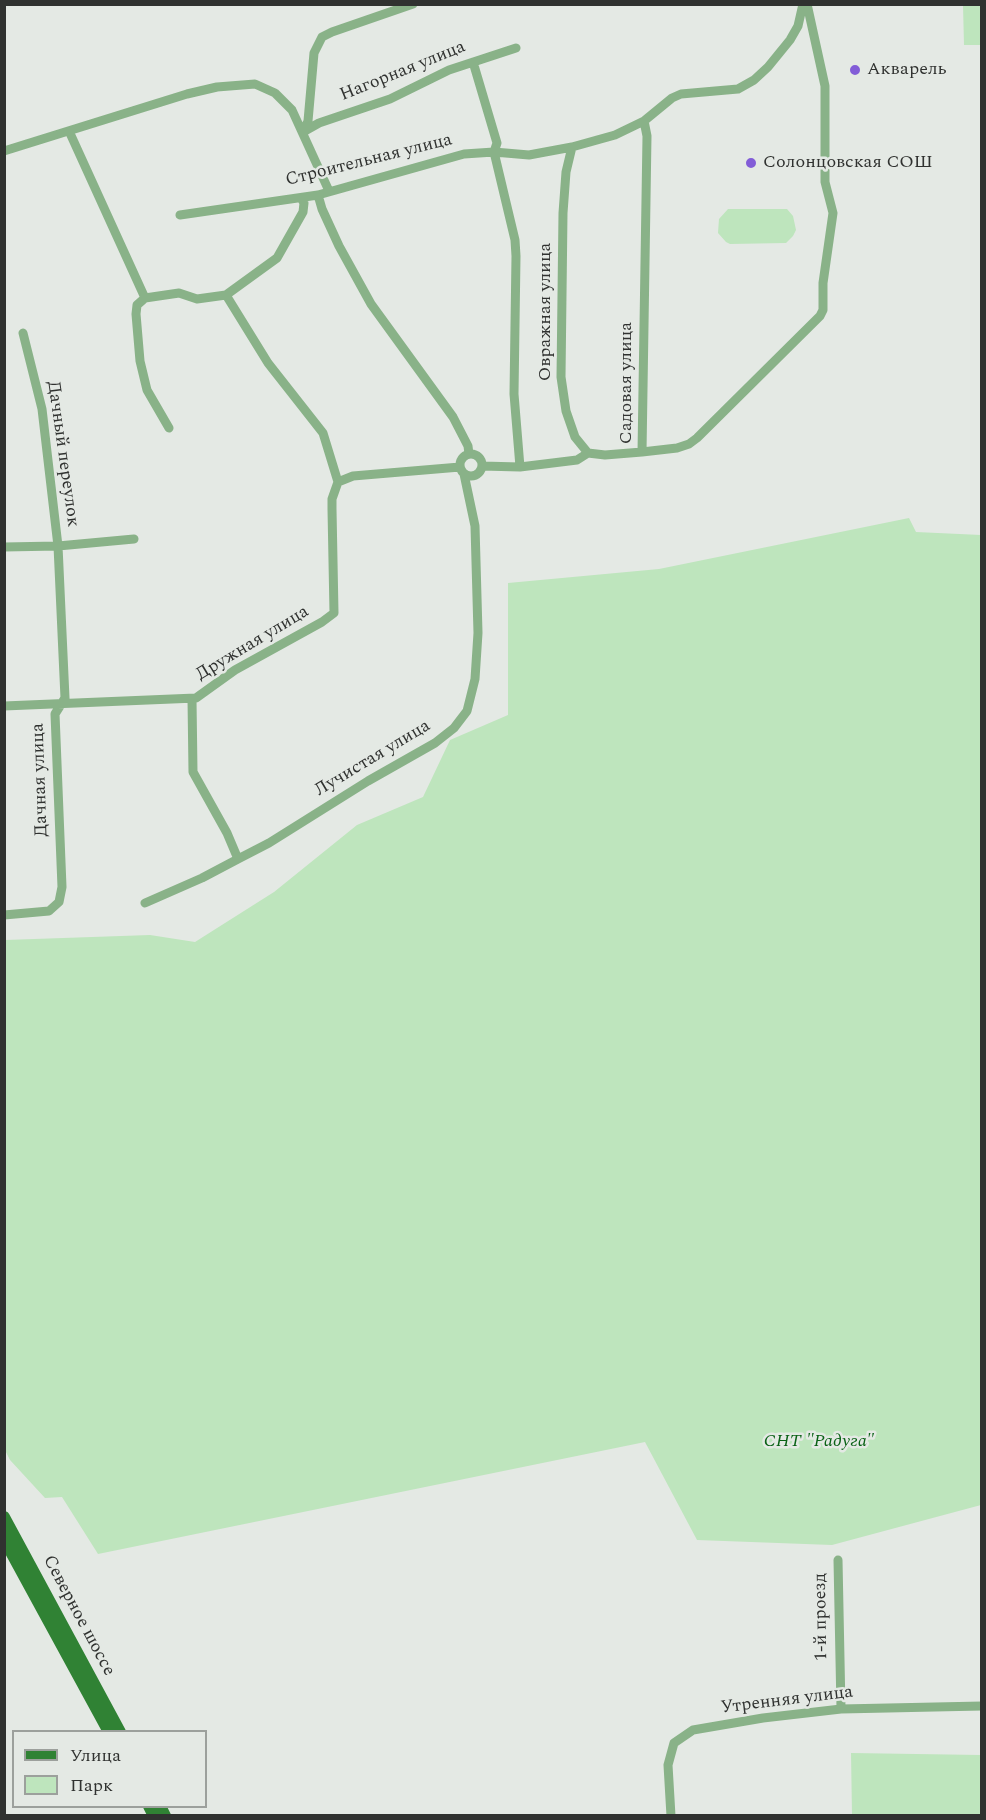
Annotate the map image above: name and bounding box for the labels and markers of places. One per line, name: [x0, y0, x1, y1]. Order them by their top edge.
place label: Акварель: [867, 59, 947, 81]
marker: Акварель: [848, 63, 862, 77]
place label: Солонцовская СОШ: [763, 152, 933, 174]
marker: Солонцовская СОШ: [744, 156, 758, 170]

